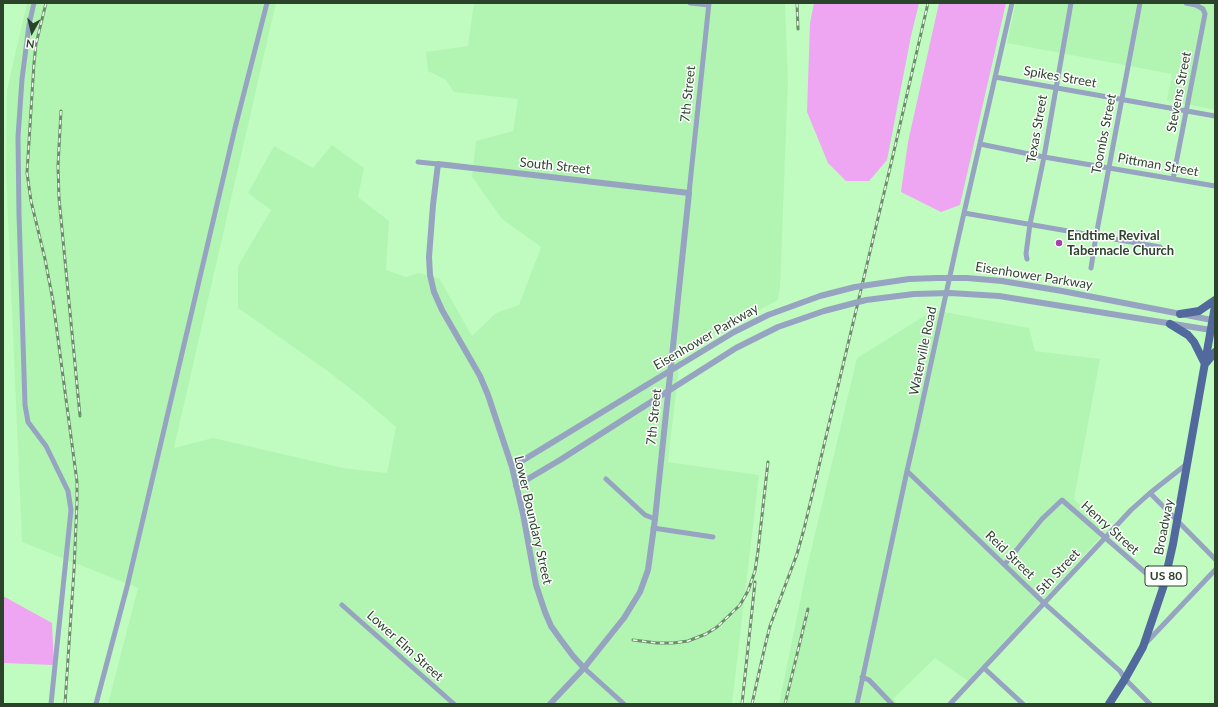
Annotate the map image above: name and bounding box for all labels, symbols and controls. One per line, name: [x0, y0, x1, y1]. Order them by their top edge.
north arrow: [12, 12, 52, 52]
text: N: [25, 37, 35, 51]
street label: Stevens Street: [1164, 50, 1194, 134]
street label: Spikes Street: [1022, 63, 1098, 91]
street label: 7th Street: [677, 65, 699, 123]
street label: Toombs Street: [1089, 92, 1119, 176]
street label: Texas Street: [1023, 94, 1051, 164]
street label: Pittman Street: [1116, 150, 1200, 180]
street label: South Street: [519, 155, 591, 177]
place label: Endtime Revival Tabernacle Church: [1067, 228, 1174, 259]
marker: Endtime Revival Tabernacle Church: [1054, 238, 1064, 248]
street label: Eisenhower Parkway: [974, 259, 1094, 293]
street label: Eisenhower Parkway: [651, 301, 761, 373]
street label: Waterville Road: [906, 305, 940, 397]
street label: 7th Street: [643, 388, 665, 446]
street label: Lower Boundary Street: [511, 454, 555, 586]
street label: Henry Street: [1078, 498, 1142, 558]
street label: Broadway: [1151, 498, 1177, 556]
street label: Reid Street: [982, 528, 1038, 582]
street label: 5th Street: [1033, 546, 1083, 598]
road number: US 80: [1145, 566, 1187, 586]
street label: Lower Elm Street: [364, 608, 446, 684]

